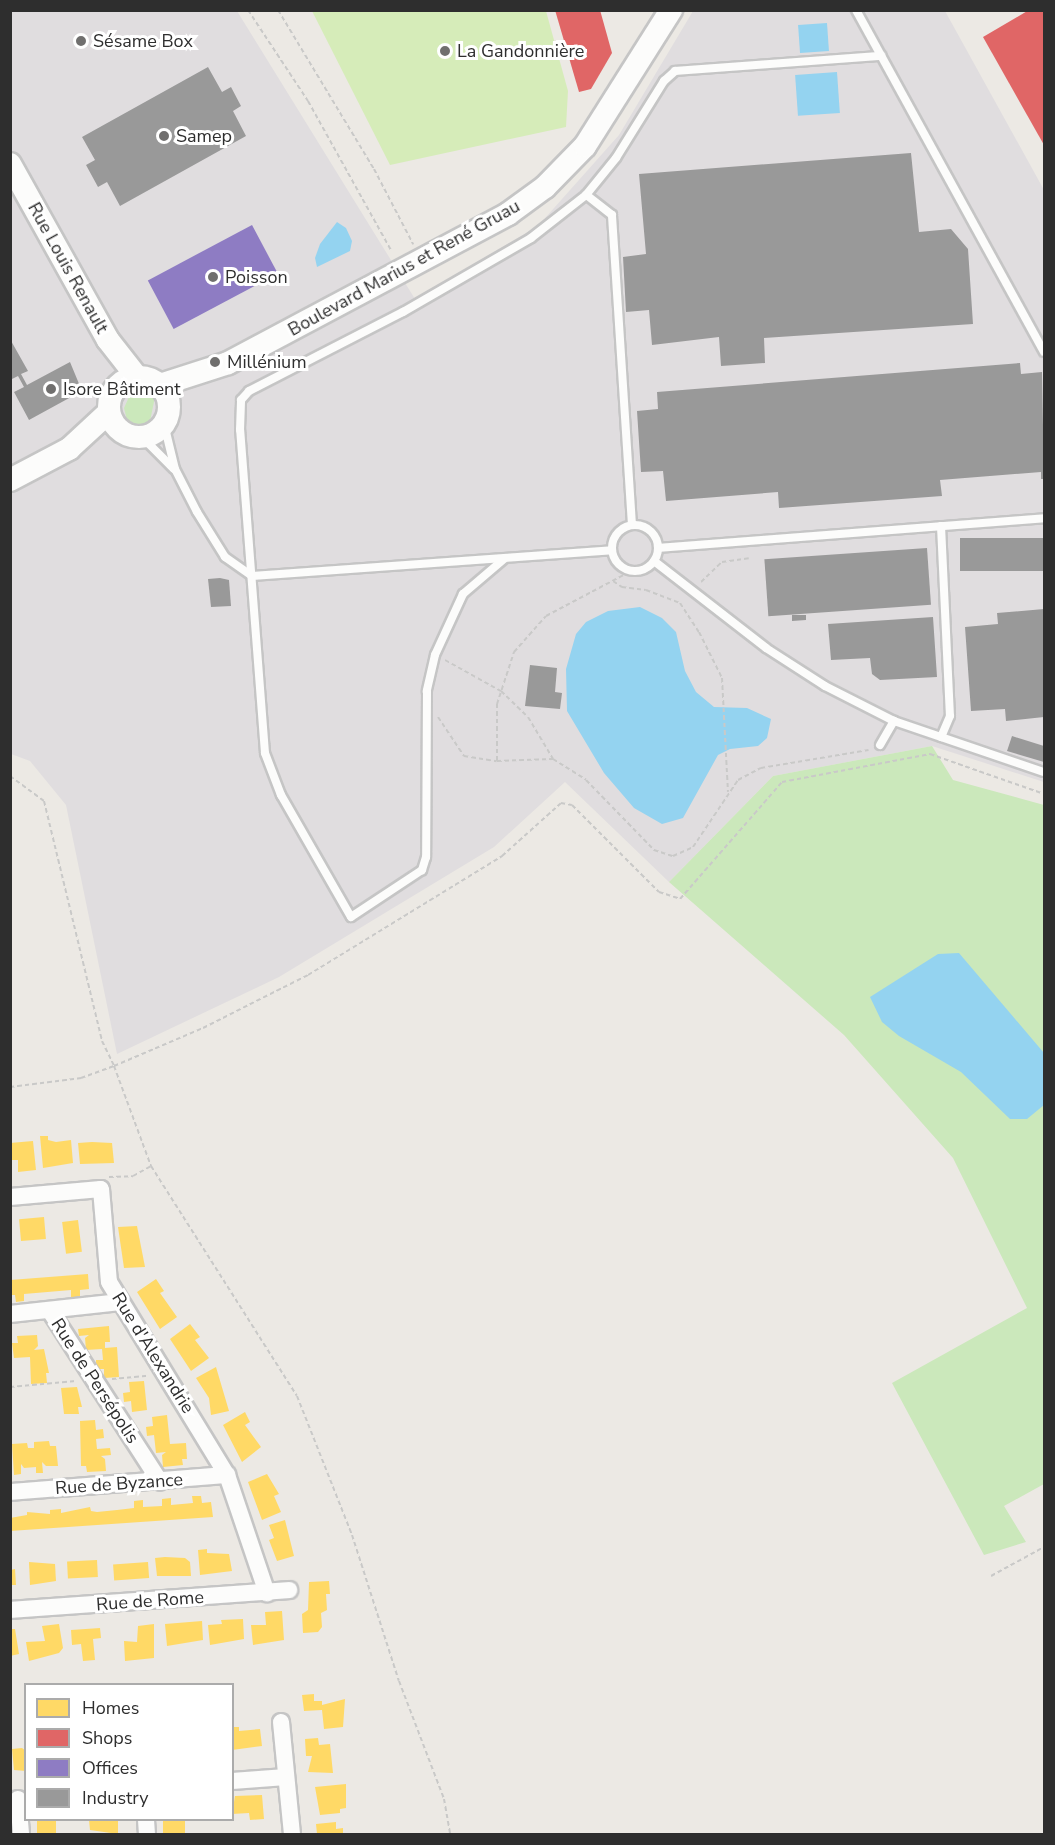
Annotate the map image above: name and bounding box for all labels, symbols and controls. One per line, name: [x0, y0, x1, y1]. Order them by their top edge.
place label: Sésame Box: [93, 30, 193, 52]
marker: Sésame Box: [74, 34, 88, 48]
place label: La Gandonnière: [457, 40, 584, 62]
marker: La Gandonnière: [438, 44, 452, 58]
place label: Samep: [176, 125, 232, 147]
marker: Samep: [157, 129, 171, 143]
street label: Boulevard Marius et René Gruau: [284, 195, 524, 341]
street label: Rue Louis Renault: [23, 199, 113, 337]
place label: Poisson: [225, 266, 288, 288]
marker: Poisson: [206, 270, 220, 284]
place label: Millénium: [227, 351, 307, 373]
marker: Millénium: [208, 355, 222, 369]
place label: Isore Bâtiment: [63, 378, 180, 400]
marker: Isore Bâtiment: [44, 382, 58, 396]
street label: Rue d'Alexandrie: [107, 1289, 199, 1417]
street label: Rue de Persépolis: [46, 1314, 144, 1448]
street label: Rue de Byzance: [54, 1469, 184, 1499]
street label: Rue de Rome: [95, 1586, 205, 1616]
legend: [24, 1683, 234, 1821]
text: Homes: [82, 1696, 139, 1720]
text: Shops: [82, 1726, 132, 1750]
text: Offices: [82, 1756, 138, 1780]
text: Industry: [82, 1786, 149, 1810]

